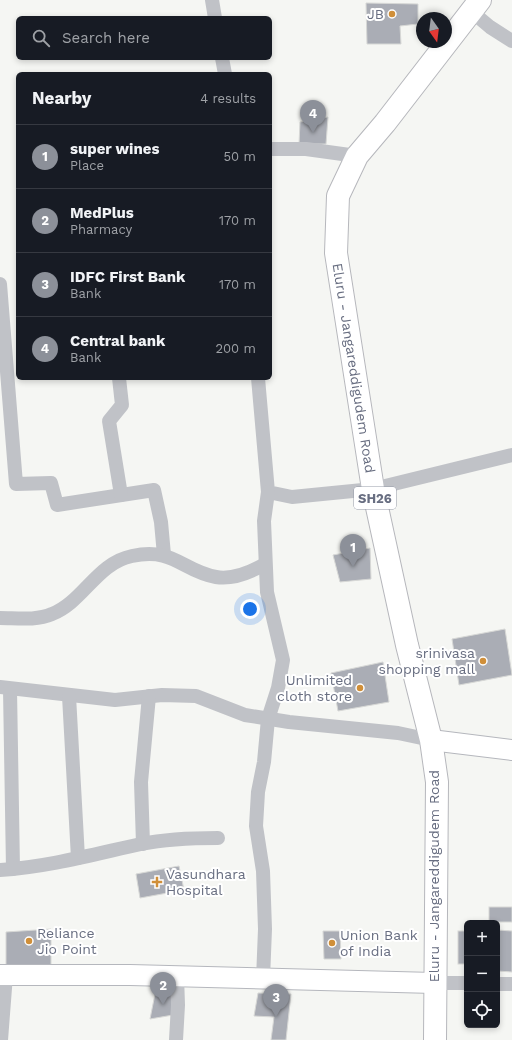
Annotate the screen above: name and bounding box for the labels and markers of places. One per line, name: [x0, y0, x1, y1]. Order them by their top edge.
place label: JB: [367, 6, 384, 22]
marker: JB: [387, 9, 397, 19]
pin: 4: [300, 100, 326, 133]
pin: 1: [340, 534, 366, 567]
place label: srinivasa shopping mall: [379, 645, 476, 677]
marker: srinivasa shopping mall: [478, 656, 488, 666]
place label: Unlimited cloth store: [277, 672, 352, 704]
marker: Unlimited cloth store: [355, 683, 365, 693]
place label: Vasundhara Hospital: [166, 866, 246, 898]
marker: Vasundhara Hospital: [151, 876, 163, 888]
place label: Reliance Jio Point: [37, 925, 97, 957]
place label: Union Bank of India: [340, 927, 418, 959]
marker: Reliance Jio Point: [24, 936, 34, 946]
marker: Union Bank of India: [327, 938, 337, 948]
pin: 2: [150, 972, 176, 1005]
pin: 3: [263, 984, 289, 1017]

